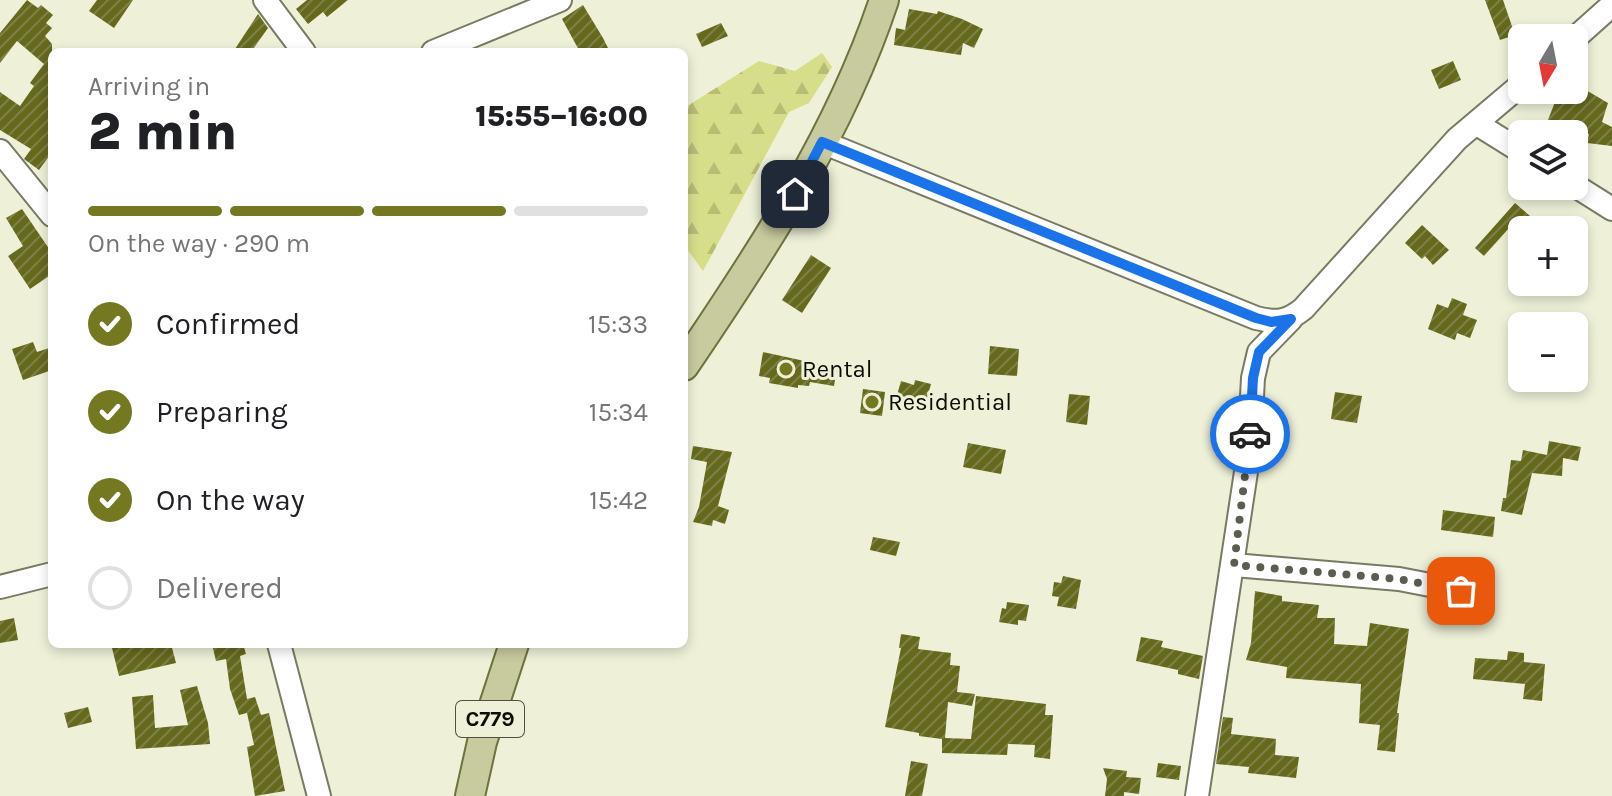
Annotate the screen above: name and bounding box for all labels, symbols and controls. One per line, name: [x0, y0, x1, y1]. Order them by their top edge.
north arrow: [1508, 24, 1588, 104]
map controls: [1508, 24, 1588, 392]
text: Arriving in: [88, 71, 210, 102]
text: 15:55–16:00: [475, 98, 648, 134]
text: 2 min: [88, 101, 237, 162]
button: layers: [1508, 120, 1588, 200]
pin: [761, 160, 829, 228]
icon: home: [773, 172, 817, 216]
button: +: [1508, 216, 1588, 296]
text: On the way · 290 m: [88, 228, 310, 259]
icon: check: [88, 302, 132, 346]
text: Confirmed: [156, 306, 300, 342]
text: 15:33: [588, 309, 648, 340]
button: −: [1508, 312, 1588, 392]
place label: Rental: [802, 355, 872, 383]
marker: Rental: [777, 360, 795, 378]
place label: Residential: [888, 388, 1012, 416]
icon: check: [88, 390, 132, 434]
marker: Residential: [863, 393, 881, 411]
text: Preparing: [156, 394, 288, 430]
courier: [1210, 394, 1290, 474]
text: 15:34: [589, 397, 648, 428]
icon: car: [1228, 412, 1272, 456]
icon: check: [88, 478, 132, 522]
text: On the way: [156, 482, 305, 518]
text: 15:42: [589, 485, 648, 516]
pin: [1427, 557, 1495, 625]
icon: bag: [1439, 569, 1483, 613]
text: Delivered: [156, 570, 283, 606]
road number: C779: [456, 701, 524, 737]

